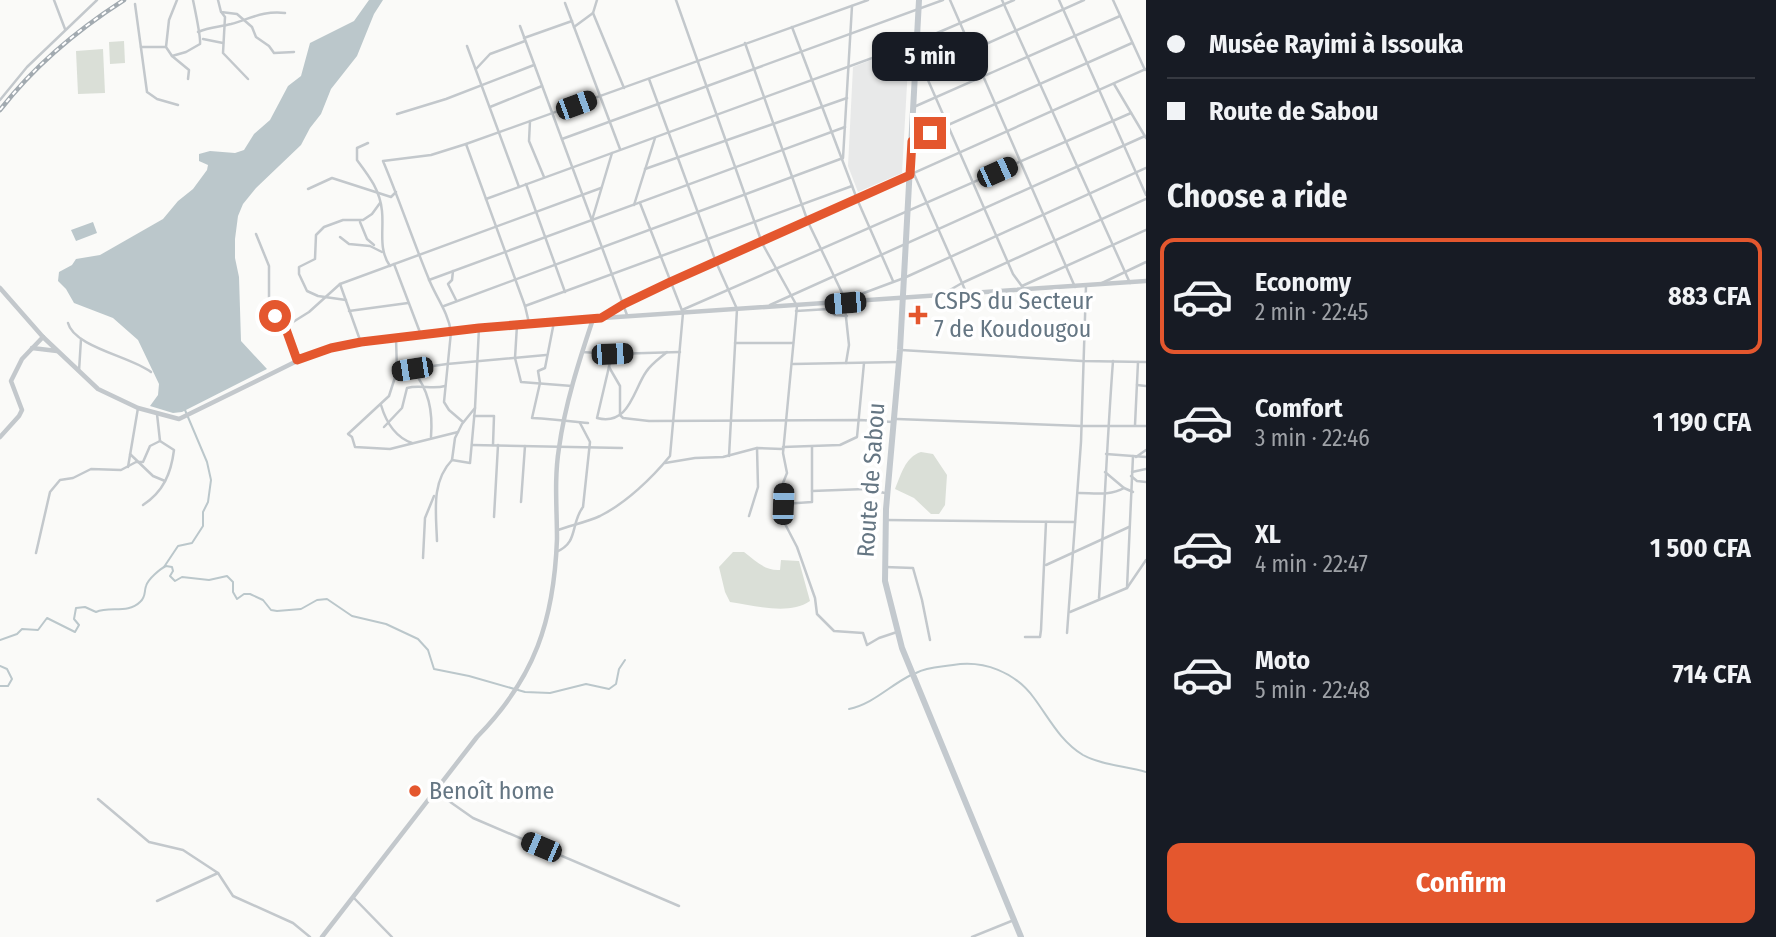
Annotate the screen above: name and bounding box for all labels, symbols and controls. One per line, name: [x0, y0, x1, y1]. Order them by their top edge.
text: Musée Rayimi à Issouka: [1209, 29, 1463, 60]
callout: 5 min: [872, 32, 988, 80]
text: 5 min: [904, 42, 956, 70]
car: [553, 88, 600, 122]
text: Route de Sabou: [1209, 96, 1379, 127]
route end: [914, 117, 946, 149]
car: [974, 154, 1021, 190]
text: Choose a ride: [1167, 177, 1348, 215]
icon: car: [1171, 265, 1234, 328]
text: Economy: [1255, 267, 1351, 298]
text: 883 CFA: [1668, 281, 1751, 312]
place label: CSPS du Secteur 7 de Koudougou: [934, 287, 1094, 343]
car: [824, 291, 867, 315]
text: 2 min · 22:45: [1255, 298, 1368, 326]
route start: [259, 300, 291, 332]
marker: CSPS du Secteur 7 de Koudougou: [908, 305, 928, 325]
car: [591, 343, 634, 365]
car: [390, 355, 435, 383]
icon: car: [1171, 391, 1234, 454]
text: Comfort: [1255, 393, 1343, 424]
street label: Route de Sabou: [852, 402, 890, 558]
text: 1 190 CFA: [1653, 407, 1751, 438]
text: 3 min · 22:46: [1255, 424, 1370, 452]
car: [772, 483, 795, 525]
icon: car: [1171, 517, 1234, 580]
text: XL: [1255, 519, 1281, 550]
text: 1 500 CFA: [1650, 533, 1751, 564]
text: 4 min · 22:47: [1255, 550, 1368, 578]
icon: car: [1171, 643, 1234, 706]
text: Moto: [1255, 645, 1310, 676]
text: 714 CFA: [1672, 659, 1751, 690]
text: 5 min · 22:48: [1255, 676, 1370, 704]
place label: Benoît home: [429, 777, 554, 805]
marker: Benoît home: [407, 783, 423, 799]
car: [518, 829, 565, 865]
button: Confirm: [1167, 843, 1755, 923]

